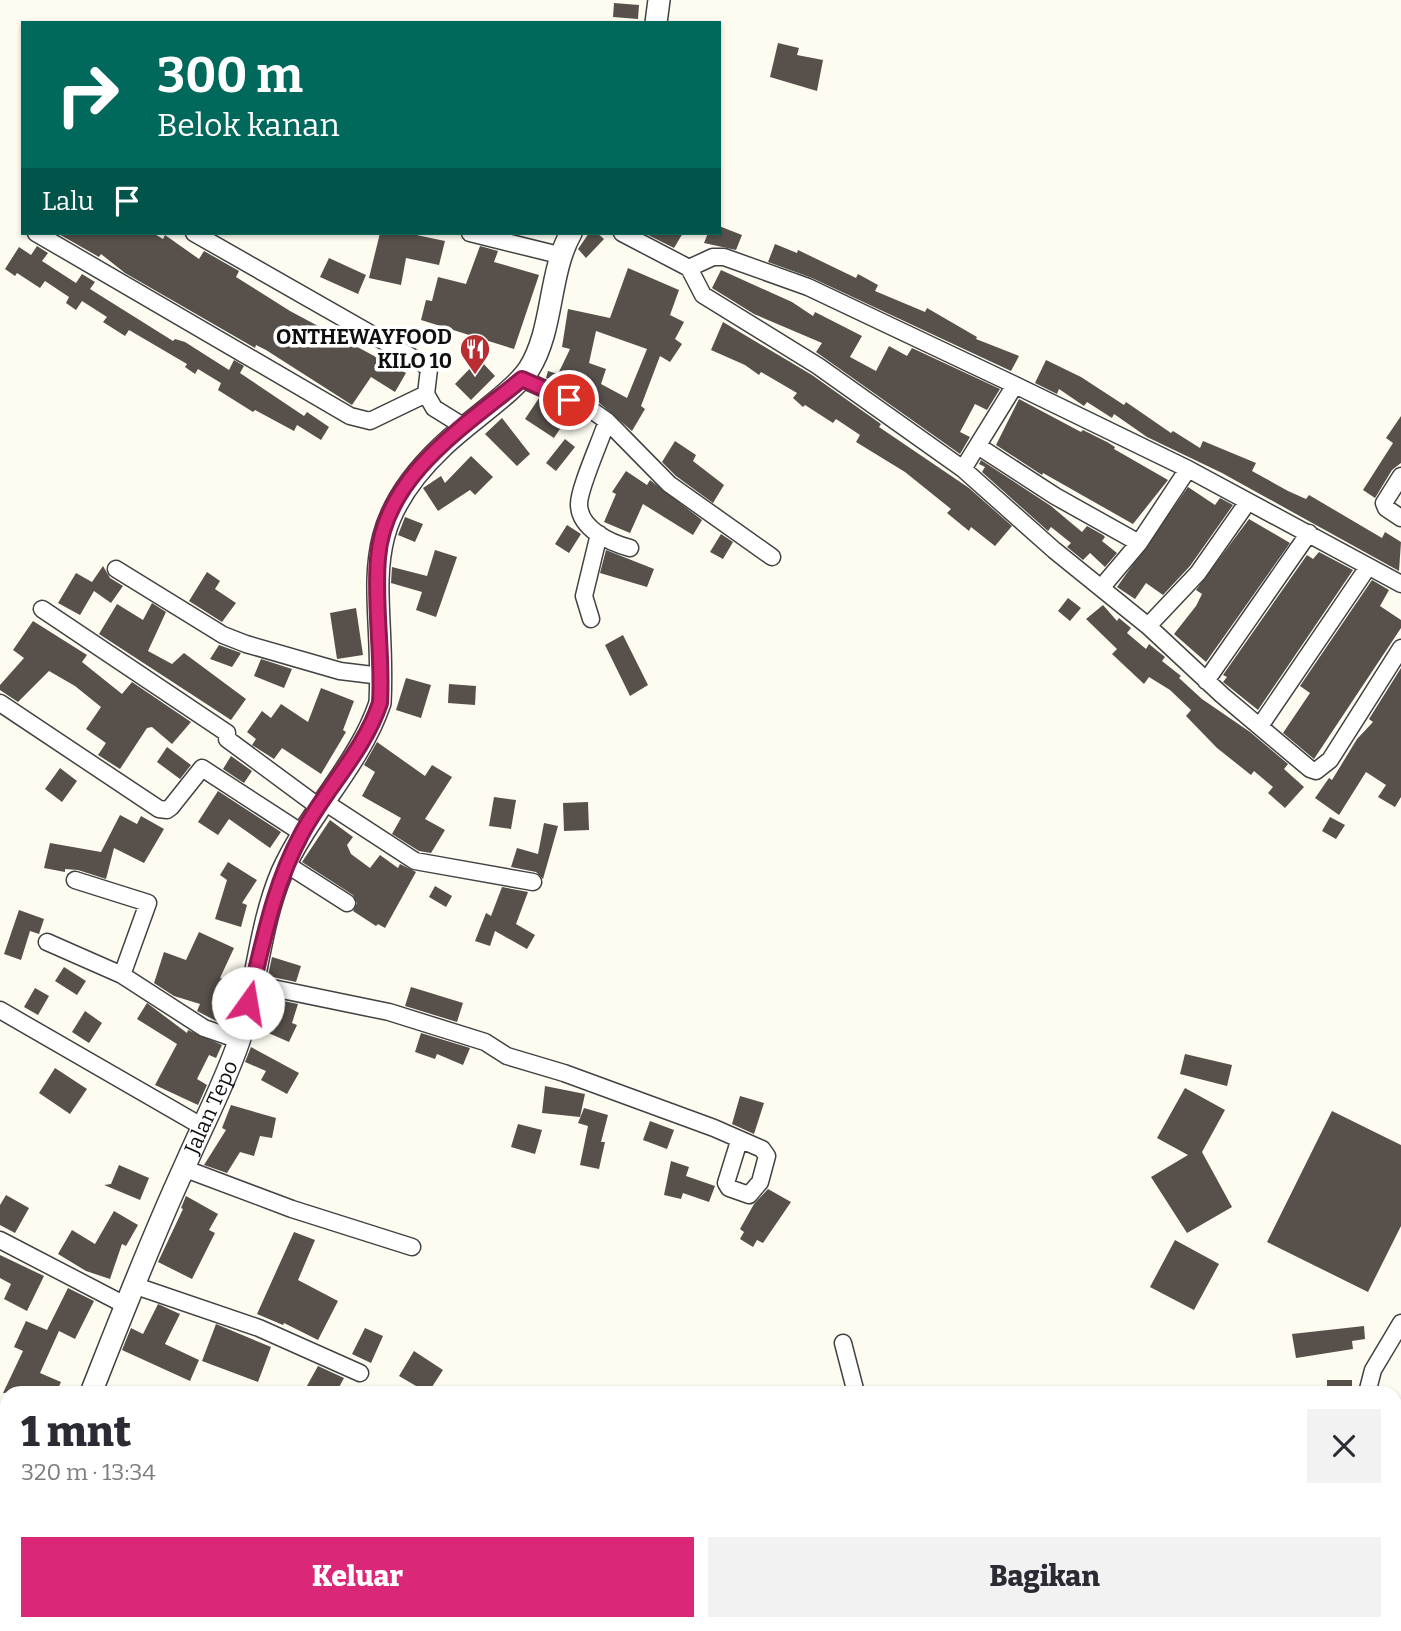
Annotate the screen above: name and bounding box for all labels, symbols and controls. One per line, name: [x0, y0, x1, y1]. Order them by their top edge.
text: 300 m: [157, 46, 303, 105]
icon: right: [42, 49, 133, 140]
text: Belok kanan: [157, 106, 340, 144]
icon: arrive: [108, 182, 146, 220]
text: Lalu: [42, 186, 94, 217]
place label: ONTHEWAYFOOD KILO 10: [276, 324, 452, 374]
restaurant icon: ONTHEWAYFOOD KILO 10: [458, 332, 492, 376]
pin: [539, 370, 599, 430]
icon: arrive: [550, 381, 588, 419]
position arrow: [211, 966, 285, 1040]
street label: Jalan Tepo: [178, 1057, 244, 1159]
text: 1 mnt: [21, 1407, 131, 1457]
button: close: [1307, 1409, 1381, 1483]
text: 320 m · 13:34: [21, 1458, 156, 1486]
button: Keluar: [21, 1537, 694, 1617]
button: Bagikan: [708, 1537, 1381, 1617]

